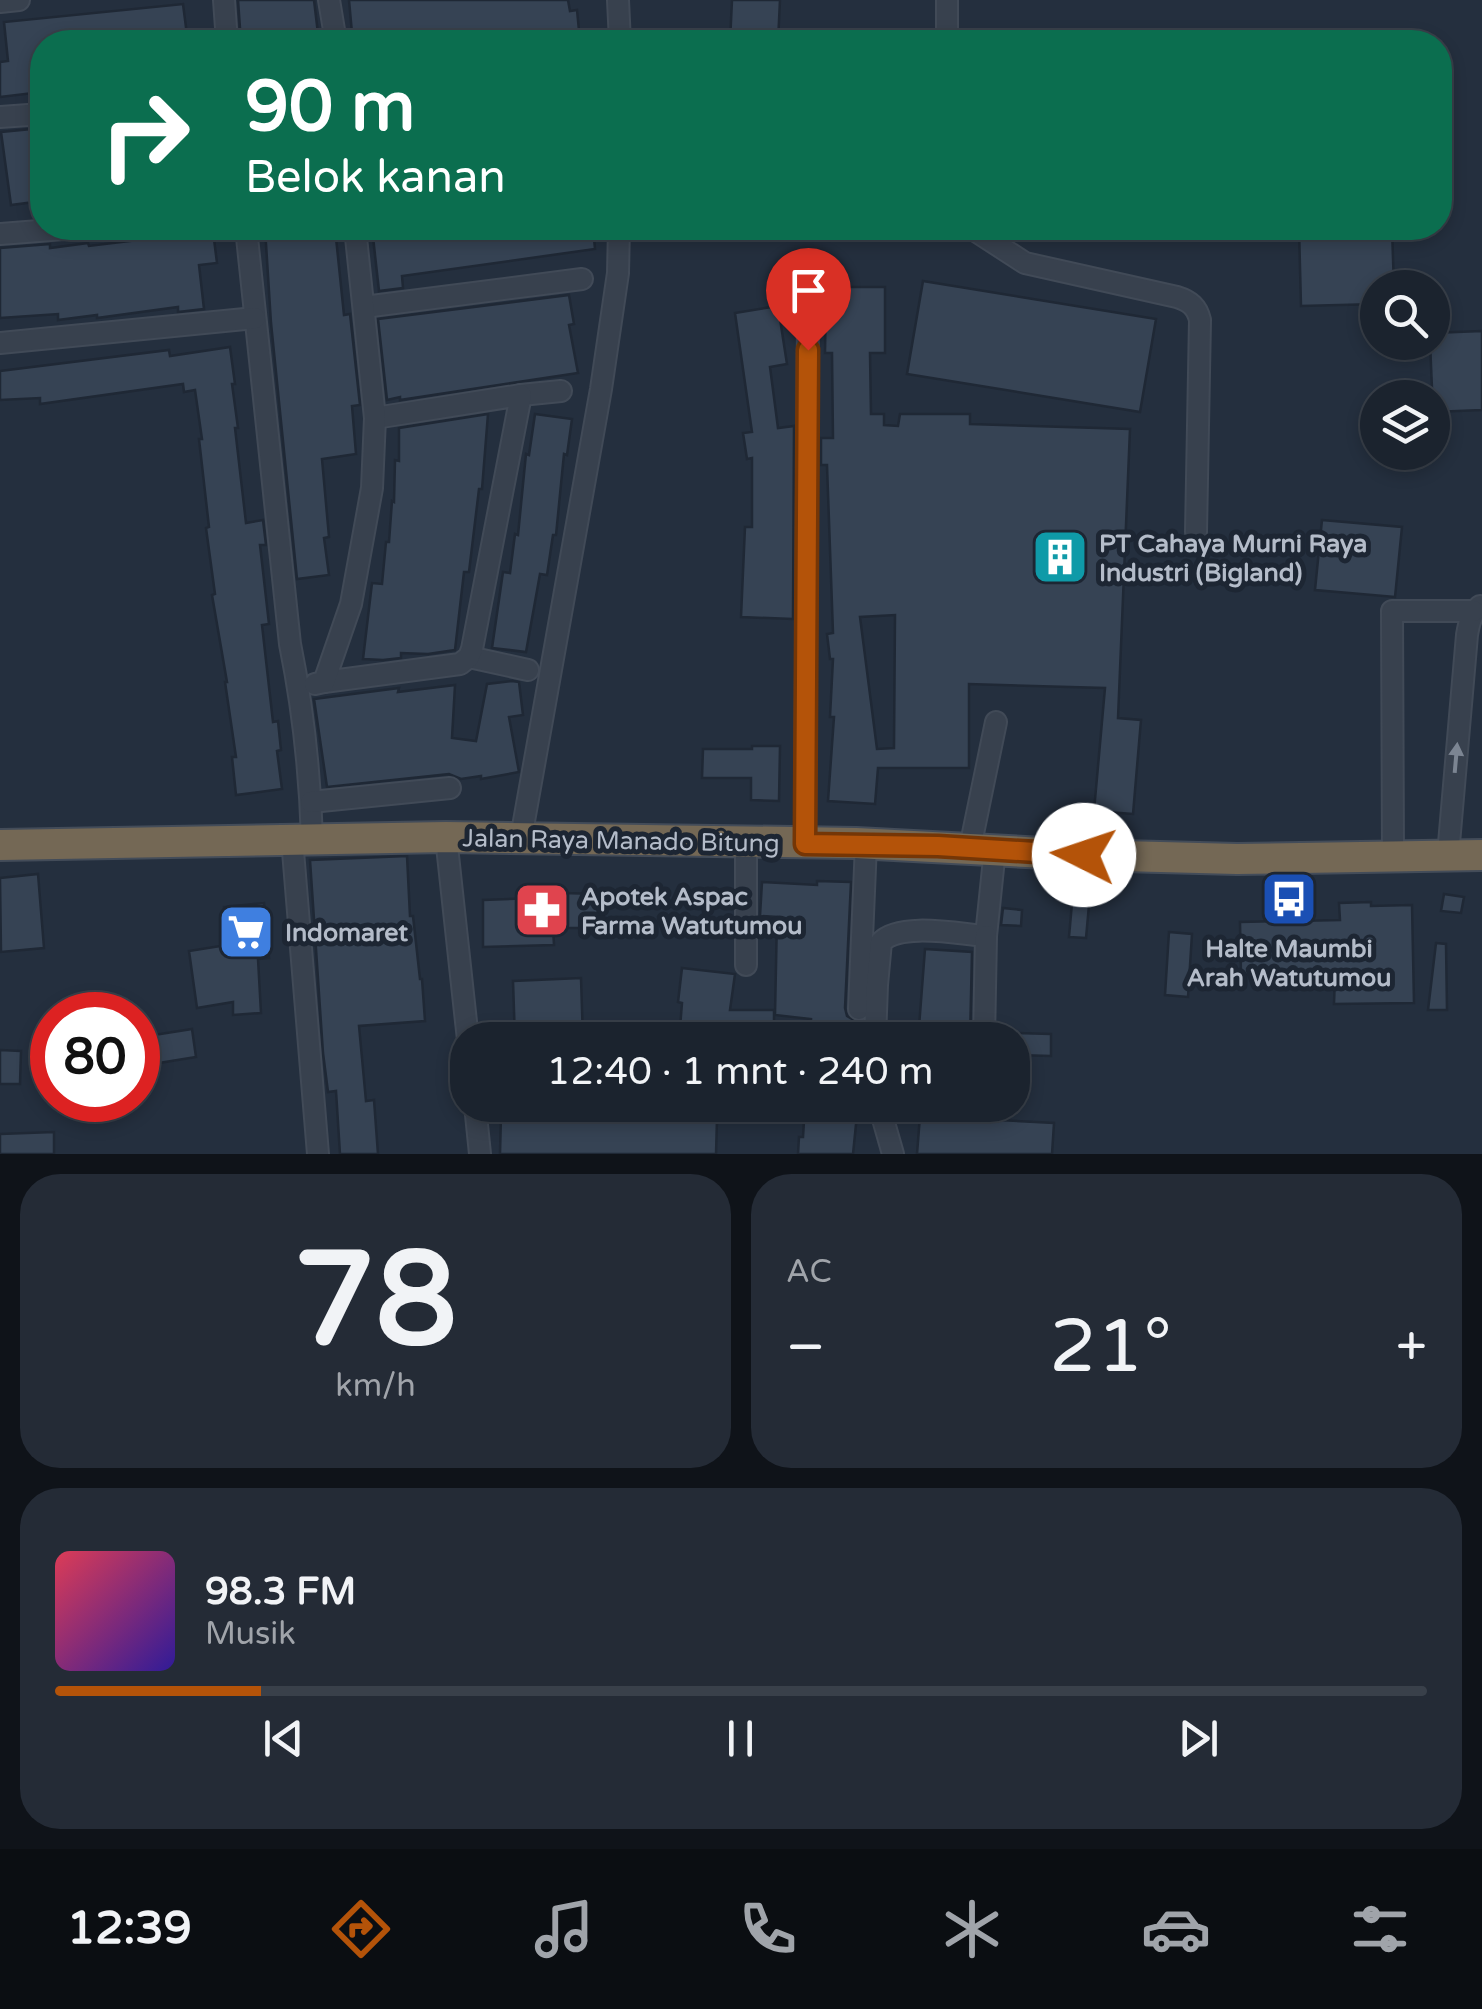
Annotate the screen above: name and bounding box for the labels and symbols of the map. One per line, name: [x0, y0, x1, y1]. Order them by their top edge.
pin: [766, 248, 851, 351]
building icon: PT Cahaya Murni Raya Industri (Bigland): [1030, 527, 1090, 587]
place label: PT Cahaya Murni Raya Industri (Bigland): [1099, 529, 1367, 588]
one-way arrow: [1448, 741, 1464, 773]
position arrow: [1032, 803, 1136, 907]
street label: Jalan Raya Manado Bitung: [462, 823, 780, 859]
bus stop icon: Halte Maumbi Arah Watutumou: [1259, 869, 1319, 929]
pharmacy icon: Apotek Aspac Farma Watutumou: [512, 880, 572, 940]
place label: Apotek Aspac Farma Watutumou: [581, 882, 802, 941]
supermarket icon: Indomaret: [216, 902, 276, 962]
place label: Indomaret: [285, 918, 408, 948]
place label: Halte Maumbi Arah Watutumou: [1187, 934, 1391, 993]
speed limit sign: 80: [30, 992, 160, 1122]

